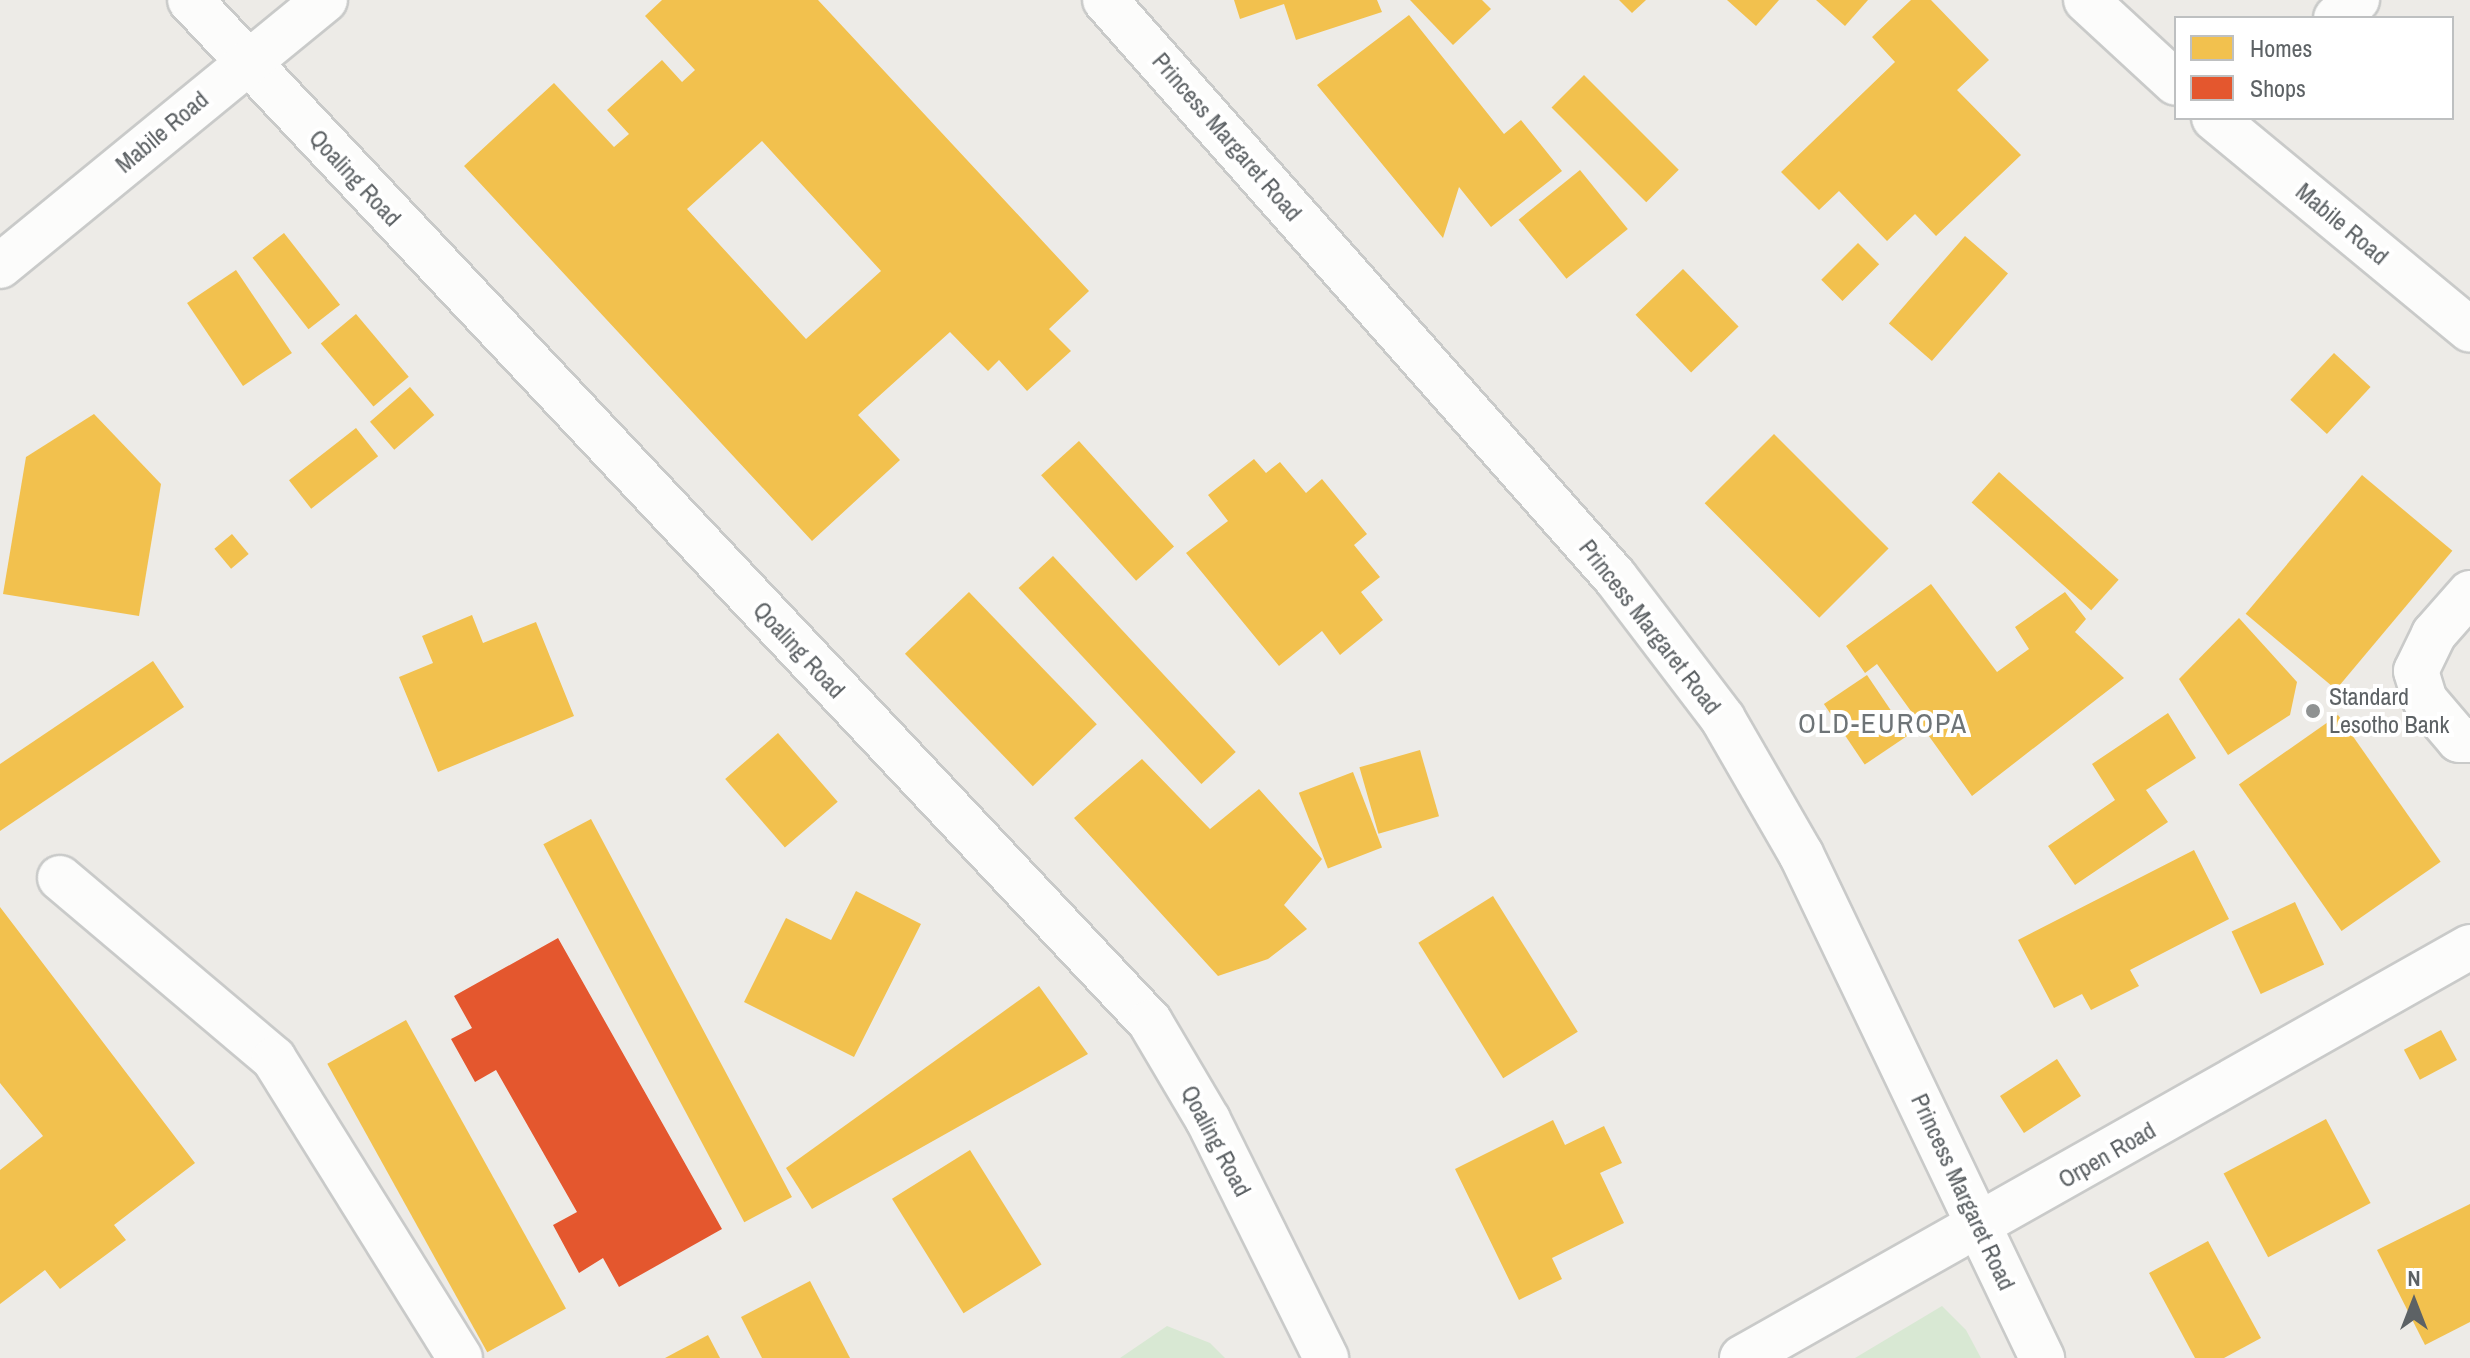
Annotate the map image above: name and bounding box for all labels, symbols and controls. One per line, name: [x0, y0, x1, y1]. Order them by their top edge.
legend: [2174, 16, 2454, 120]
text: Homes: [2250, 32, 2312, 64]
street label: Princess Margaret Road: [1146, 47, 1308, 227]
text: Shops: [2250, 72, 2306, 104]
street label: Mabile Road: [110, 85, 214, 179]
street label: Qoaling Road: [303, 124, 407, 232]
street label: Mabile Road: [2290, 177, 2394, 271]
street label: Princess Margaret Road: [1573, 534, 1727, 720]
street label: Qoaling Road: [747, 596, 851, 704]
place label: Standard Lesotho Bank: [2329, 683, 2449, 739]
marker: Standard Lesotho Bank: [2304, 702, 2322, 720]
district label: OLD-EUROPA: [1798, 706, 1968, 740]
street label: Qoaling Road: [1175, 1081, 1257, 1201]
street label: Princess Margaret Road: [1905, 1089, 2021, 1295]
street label: Orpen Road: [2053, 1116, 2161, 1194]
north arrow: [2374, 1262, 2454, 1342]
text: N: [2407, 1263, 2421, 1293]

